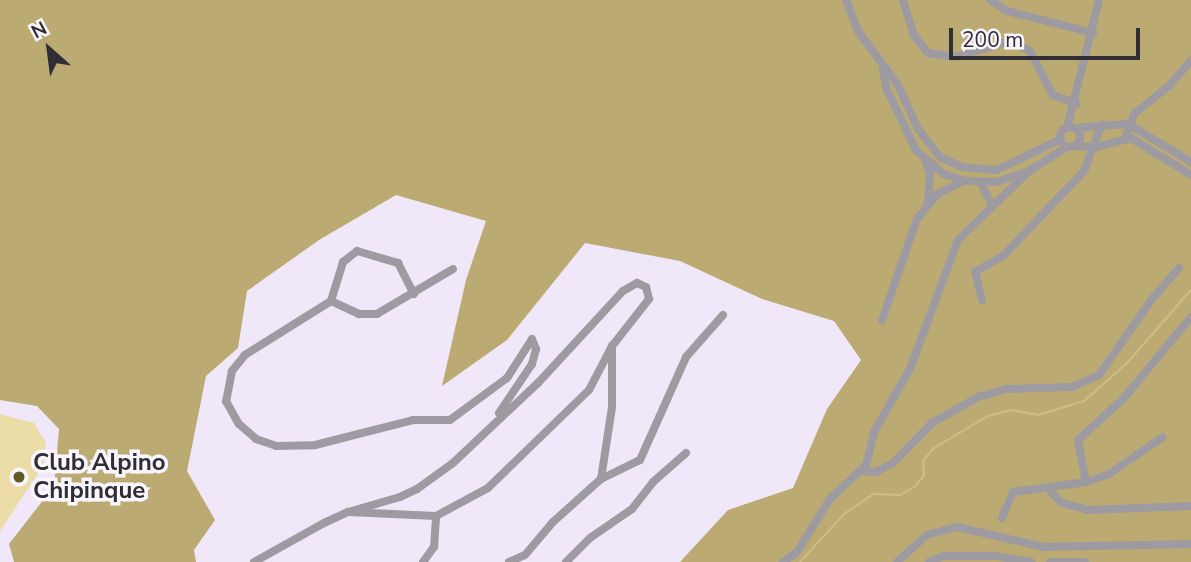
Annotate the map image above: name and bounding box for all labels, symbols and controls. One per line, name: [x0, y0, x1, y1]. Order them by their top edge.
north arrow: [14, 14, 84, 84]
scale bar: [953, 14, 1144, 58]
text: N: [27, 16, 52, 45]
text: 200 m: [962, 26, 1023, 54]
place label: Club Alpino Chipinque: [33, 449, 166, 505]
marker: Club Alpino Chipinque: [11, 469, 27, 485]

